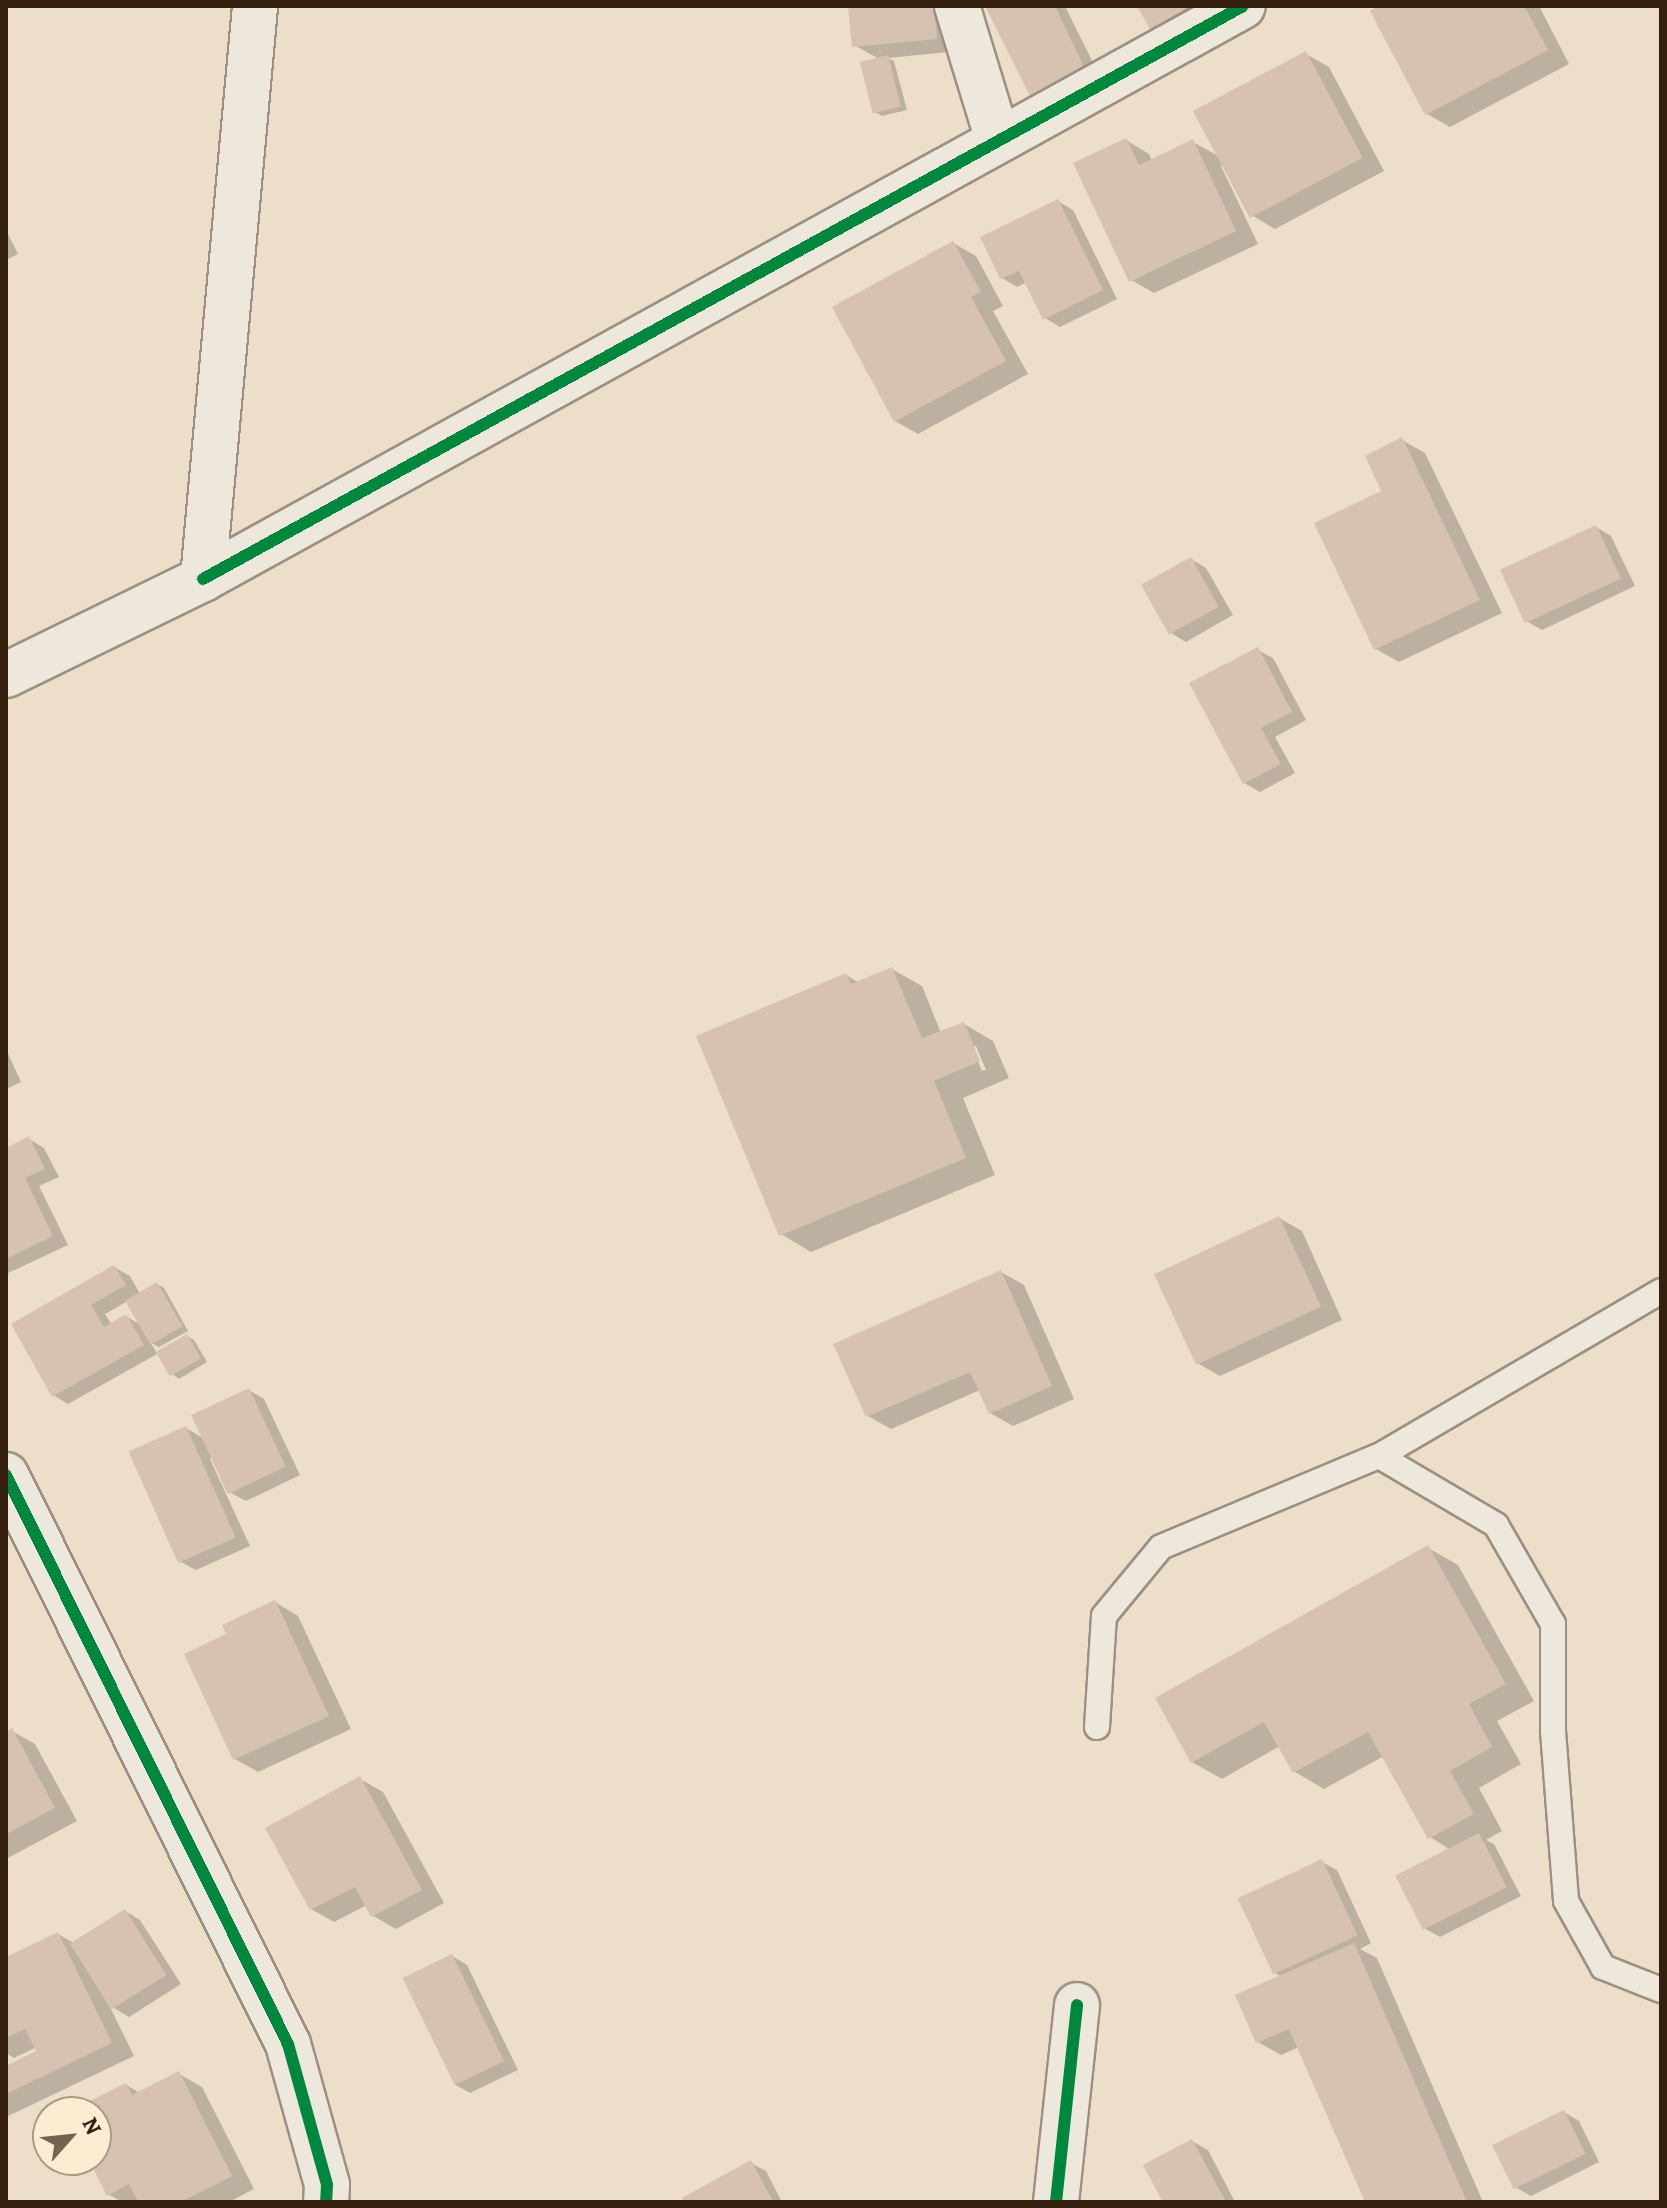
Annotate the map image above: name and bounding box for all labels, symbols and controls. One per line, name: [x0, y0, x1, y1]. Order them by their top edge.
north arrow: [32, 2096, 112, 2176]
text: N: [75, 2112, 109, 2140]

